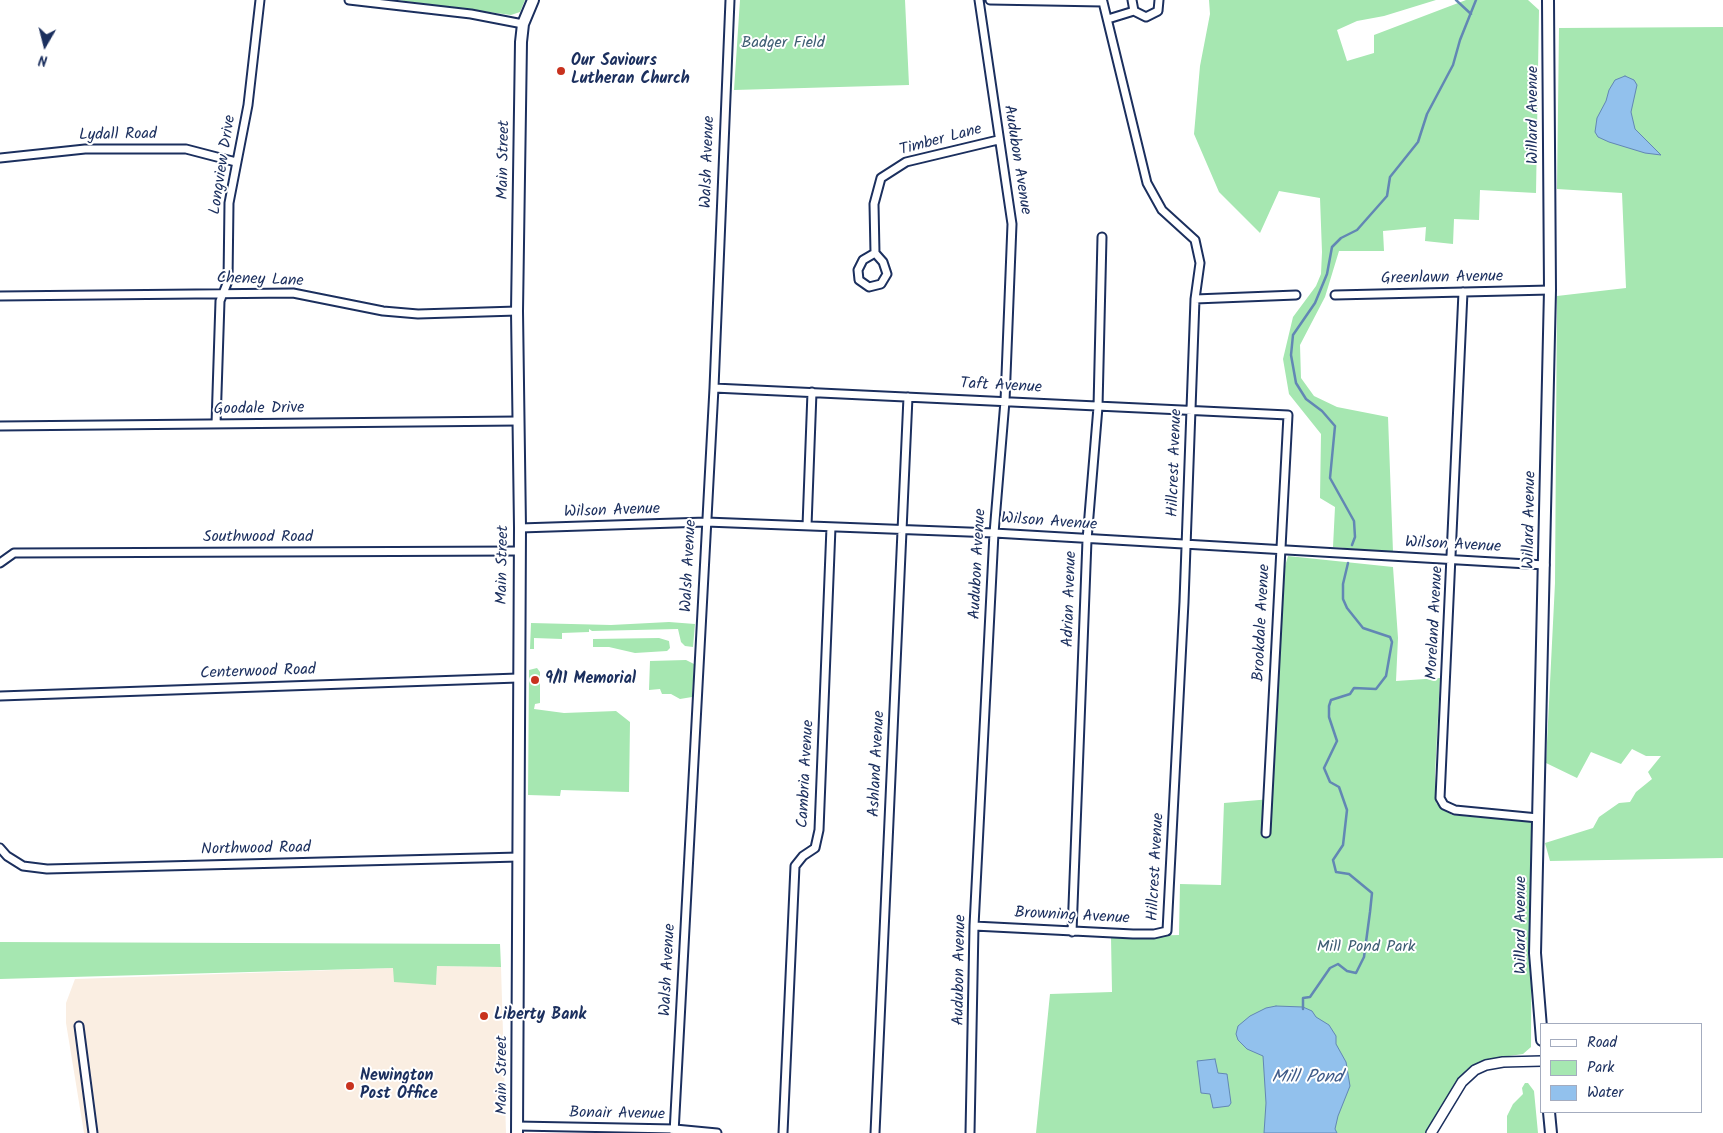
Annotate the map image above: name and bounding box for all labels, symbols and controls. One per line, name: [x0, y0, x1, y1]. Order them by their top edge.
north arrow: [20, 20, 70, 70]
park label: Badger Field: [741, 34, 825, 54]
text: N: [37, 48, 49, 71]
place label: Our Saviours Lutheran Church: [571, 52, 690, 90]
marker: Our Saviours Lutheran Church: [555, 65, 567, 77]
street label: Willard Avenue: [1524, 66, 1544, 164]
street label: Audubon Avenue: [998, 104, 1034, 216]
street label: Longview Drive: [207, 114, 241, 216]
street label: Walsh Avenue: [698, 115, 720, 209]
street label: Main Street: [495, 120, 515, 200]
street label: Timber Lane: [898, 121, 984, 161]
street label: Lydall Road: [79, 126, 157, 146]
street label: Greenlawn Avenue: [1381, 268, 1503, 290]
street label: Cheney Lane: [216, 270, 304, 292]
street label: Taft Avenue: [960, 375, 1042, 399]
street label: Goodale Drive: [214, 400, 304, 420]
street label: Hillcrest Avenue: [1165, 408, 1187, 518]
street label: Willard Avenue: [1521, 471, 1541, 569]
street label: Wilson Avenue: [564, 501, 660, 523]
street label: Audubon Avenue: [967, 508, 991, 620]
street label: Wilson Avenue: [1000, 510, 1098, 536]
street label: Walsh Avenue: [678, 519, 702, 613]
street label: Main Street: [494, 525, 514, 605]
street label: Southwood Road: [203, 528, 313, 548]
street label: Wilson Avenue: [1404, 534, 1502, 558]
street label: Adrian Avenue: [1060, 551, 1082, 647]
street label: Brookdale Avenue: [1250, 564, 1276, 682]
street label: Moreland Avenue: [1423, 566, 1449, 680]
street label: Centerwood Road: [200, 661, 316, 685]
place label: 9/11 Memorial: [545, 670, 636, 690]
marker: 9/11 Memorial: [529, 674, 541, 686]
street label: Ashland Avenue: [866, 710, 890, 818]
street label: Cambria Avenue: [795, 719, 819, 829]
street label: Hillcrest Avenue: [1145, 812, 1169, 922]
street label: Northwood Road: [201, 839, 311, 861]
street label: Willard Avenue: [1512, 876, 1532, 974]
street label: Browning Avenue: [1014, 904, 1130, 930]
street label: Audubon Avenue: [950, 914, 972, 1026]
street label: Walsh Avenue: [657, 923, 681, 1017]
park label: Mill Pond Park: [1317, 938, 1415, 958]
place label: Liberty Bank: [494, 1006, 586, 1026]
marker: Liberty Bank: [478, 1010, 490, 1022]
legend: [1540, 1023, 1703, 1113]
text: Road: [1587, 1031, 1617, 1055]
street label: Main Street: [493, 1035, 513, 1115]
text: Park: [1587, 1056, 1614, 1080]
place label: Newington Post Office: [360, 1067, 438, 1105]
water label: Mill Pond: [1271, 1068, 1343, 1090]
marker: Newington Post Office: [344, 1080, 356, 1092]
text: Water: [1587, 1081, 1623, 1105]
street label: Bonair Avenue: [569, 1105, 665, 1125]

